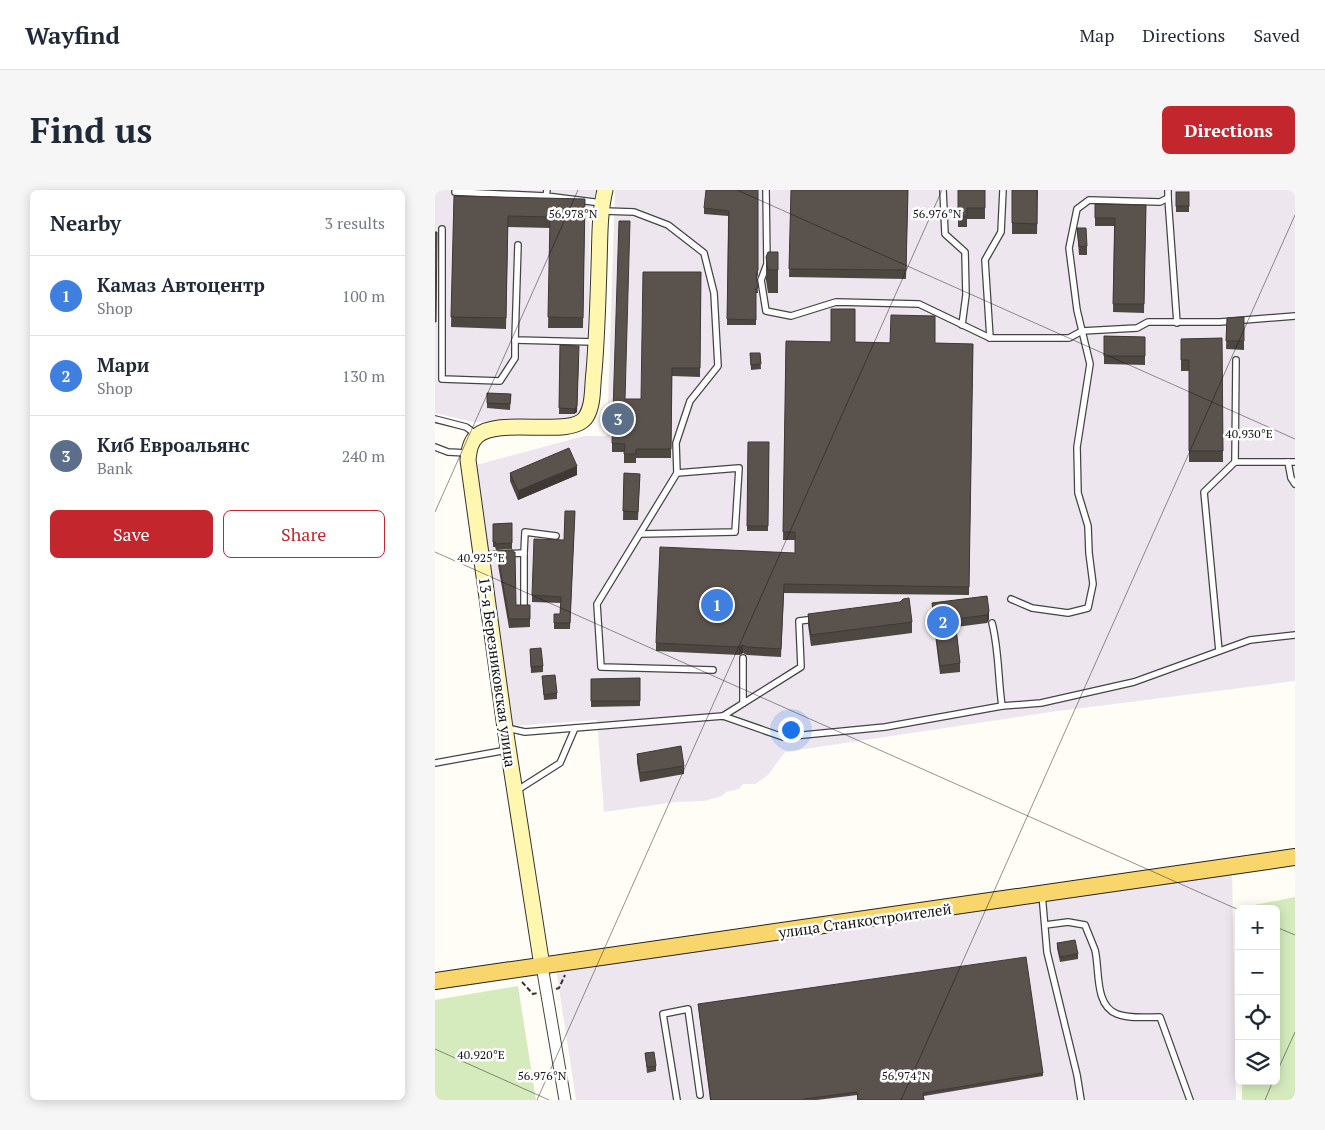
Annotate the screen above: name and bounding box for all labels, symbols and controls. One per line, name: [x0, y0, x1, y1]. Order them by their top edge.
text: Wayfind: [25, 19, 120, 51]
text: Map: [1079, 23, 1114, 47]
text: Directions: [1142, 23, 1225, 47]
text: Saved: [1253, 23, 1300, 47]
button: Directions: [1162, 106, 1295, 154]
text: Find us: [30, 107, 152, 153]
text: 56.978°N: [548, 206, 598, 221]
text: 56.976°N: [912, 206, 962, 221]
text: Nearby: [50, 209, 121, 237]
text: 3 results: [325, 212, 385, 234]
text: Камаз Автоцентр: [97, 272, 265, 297]
text: 1: [61, 285, 71, 307]
text: 100 m: [342, 285, 385, 307]
text: Shop: [97, 297, 133, 319]
text: Мари: [97, 352, 150, 377]
text: 2: [61, 365, 71, 387]
text: 130 m: [342, 365, 385, 387]
text: Shop: [97, 377, 133, 399]
pin: 3: [602, 400, 634, 438]
text: 40.930°E: [1225, 426, 1273, 441]
text: Киб Евроальянс: [97, 432, 250, 457]
text: 3: [61, 445, 71, 467]
text: 240 m: [342, 445, 385, 467]
text: Bank: [97, 457, 133, 479]
button: Save: [50, 510, 213, 558]
button: Share: [223, 510, 385, 558]
text: 40.925°E: [457, 550, 505, 565]
street label: 13-я Березниковская улица: [475, 576, 521, 769]
pin: 1: [701, 586, 733, 624]
pin: 2: [927, 603, 959, 641]
your location: [778, 717, 804, 743]
street label: улица Станкостроителей: [776, 898, 953, 942]
map controls: [1235, 905, 1280, 1085]
button: +: [1235, 905, 1280, 950]
button: −: [1235, 950, 1280, 995]
button: locate: [1235, 995, 1280, 1040]
button: layers: [1235, 1040, 1280, 1085]
text: 40.920°E: [457, 1047, 505, 1062]
text: 56.976°N: [517, 1068, 567, 1083]
text: 56.974°N: [881, 1068, 931, 1083]

